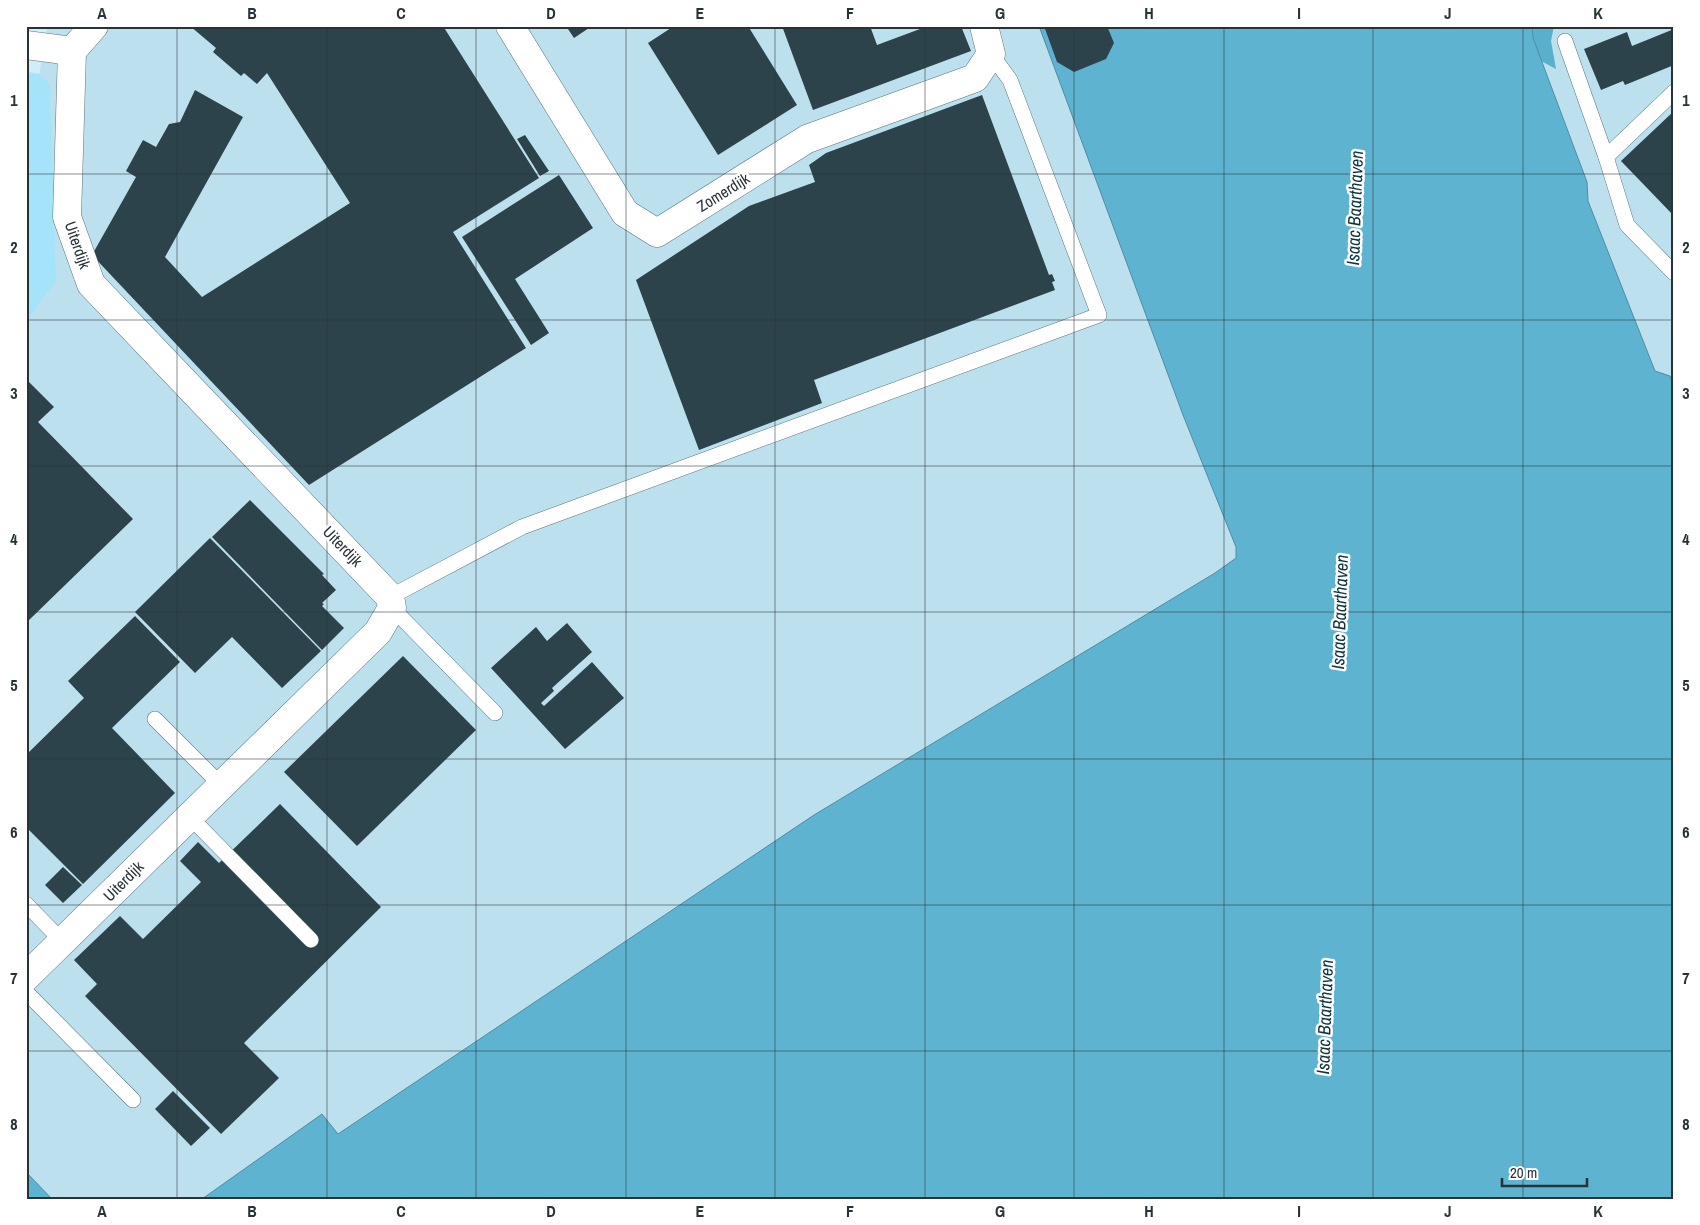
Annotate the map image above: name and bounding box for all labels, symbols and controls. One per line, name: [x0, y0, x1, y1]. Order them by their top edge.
text: A: [97, 2, 107, 24]
text: B: [247, 2, 257, 24]
text: C: [396, 2, 406, 24]
text: D: [546, 2, 556, 24]
text: E: [696, 2, 705, 24]
text: F: [846, 2, 854, 24]
text: G: [995, 2, 1005, 24]
text: H: [1144, 2, 1154, 24]
text: I: [1297, 2, 1301, 24]
text: J: [1444, 2, 1452, 24]
text: K: [1593, 2, 1603, 24]
text: 1: [10, 89, 18, 111]
text: 1: [1682, 89, 1690, 111]
water label: Isaac Baarthaven: [1340, 150, 1369, 266]
street label: Zomerdijk: [692, 167, 754, 217]
street label: Uiterdijk: [60, 218, 96, 272]
text: 2: [10, 236, 18, 258]
text: 2: [1682, 236, 1690, 258]
text: 3: [10, 382, 18, 404]
text: 3: [1682, 382, 1690, 404]
street label: Uiterdijk: [318, 521, 368, 572]
text: 4: [10, 528, 18, 550]
text: 4: [1682, 528, 1690, 550]
water label: Isaac Baarthaven: [1325, 554, 1354, 670]
text: 5: [10, 674, 18, 696]
text: 5: [1682, 674, 1690, 696]
text: 6: [10, 821, 18, 843]
text: 6: [1682, 821, 1690, 843]
street label: Uiterdijk: [98, 856, 148, 906]
water label: Isaac Baarthaven: [1310, 959, 1339, 1075]
text: 7: [10, 967, 18, 989]
text: 7: [1682, 967, 1690, 989]
text: 8: [10, 1113, 18, 1135]
text: 8: [1682, 1113, 1690, 1135]
scale bar: [1502, 1155, 1588, 1187]
text: 20 m: [1510, 1162, 1537, 1183]
text: A: [97, 1200, 107, 1222]
text: B: [247, 1200, 257, 1222]
text: C: [396, 1200, 406, 1222]
text: D: [546, 1200, 556, 1222]
text: E: [696, 1200, 705, 1222]
text: F: [846, 1200, 854, 1222]
text: G: [995, 1200, 1005, 1222]
text: H: [1144, 1200, 1154, 1222]
text: I: [1297, 1200, 1301, 1222]
text: J: [1444, 1200, 1452, 1222]
text: K: [1593, 1200, 1603, 1222]

